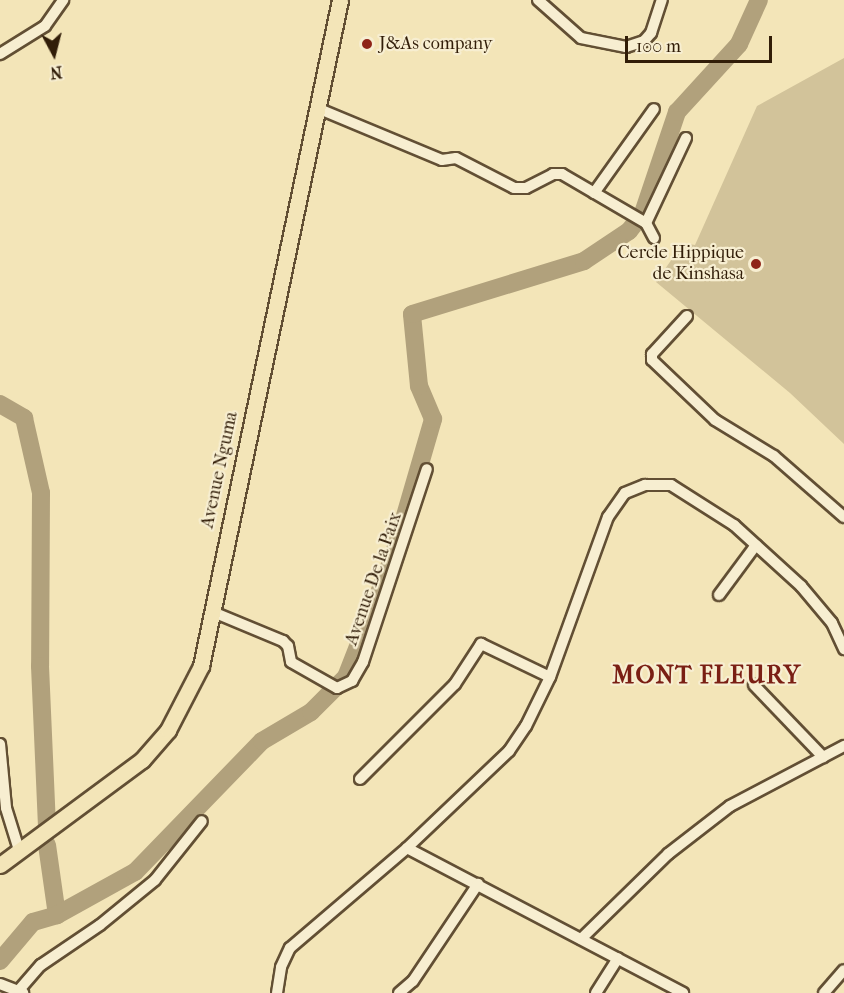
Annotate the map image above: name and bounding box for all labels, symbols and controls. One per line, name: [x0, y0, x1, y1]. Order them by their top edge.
north arrow: [24, 24, 84, 84]
scale bar: [628, 24, 775, 62]
place label: J&As company: [379, 33, 492, 55]
text: 100 m: [636, 36, 681, 57]
marker: J&As company: [360, 37, 374, 51]
text: N: [49, 62, 63, 83]
place label: Cercle Hippique de Kinshasa: [617, 243, 744, 286]
marker: Cercle Hippique de Kinshasa: [749, 257, 763, 271]
street label: Avenue Nguma: [197, 410, 243, 530]
street label: Avenue De la Paix: [341, 510, 407, 648]
district label: MONT FLEURY: [612, 662, 802, 690]

